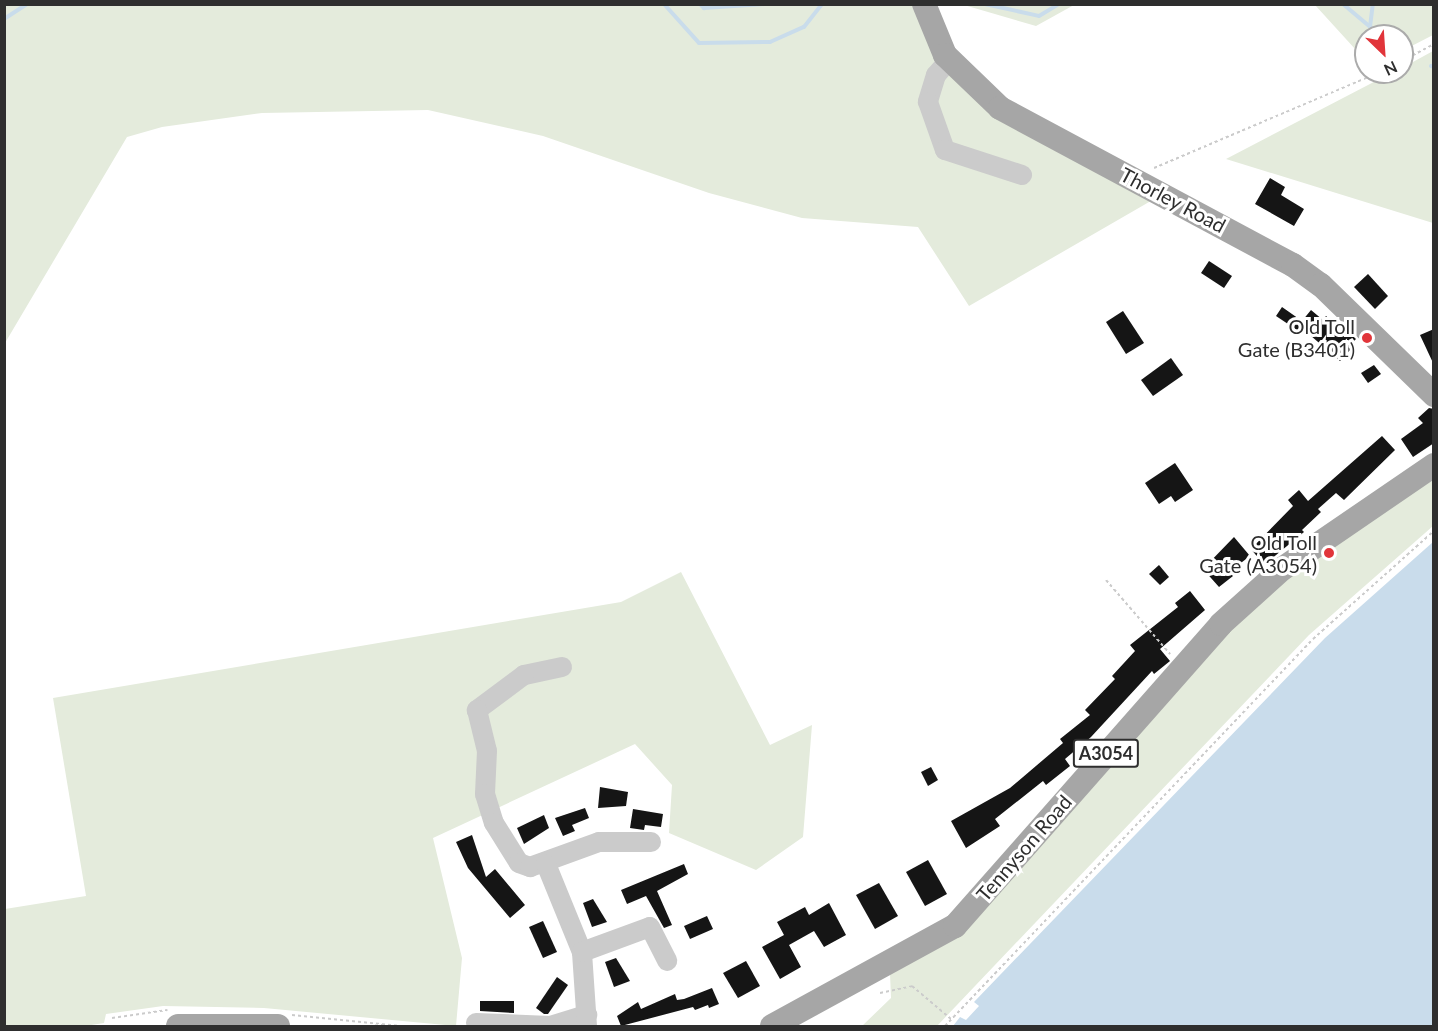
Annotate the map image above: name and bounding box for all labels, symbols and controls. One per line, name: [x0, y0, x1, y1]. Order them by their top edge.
north arrow: [1354, 24, 1414, 84]
text: N: [1381, 58, 1401, 80]
street label: Thorley Road: [1116, 162, 1230, 238]
place label: Old Toll Gate (B3401): [1238, 314, 1355, 361]
marker: Old Toll Gate (B3401): [1360, 331, 1374, 345]
place label: Old Toll Gate (A3054): [1199, 530, 1317, 577]
marker: Old Toll Gate (A3054): [1322, 546, 1336, 560]
road number: A3054: [1072, 738, 1140, 768]
street label: Tennyson Road: [971, 790, 1077, 906]

